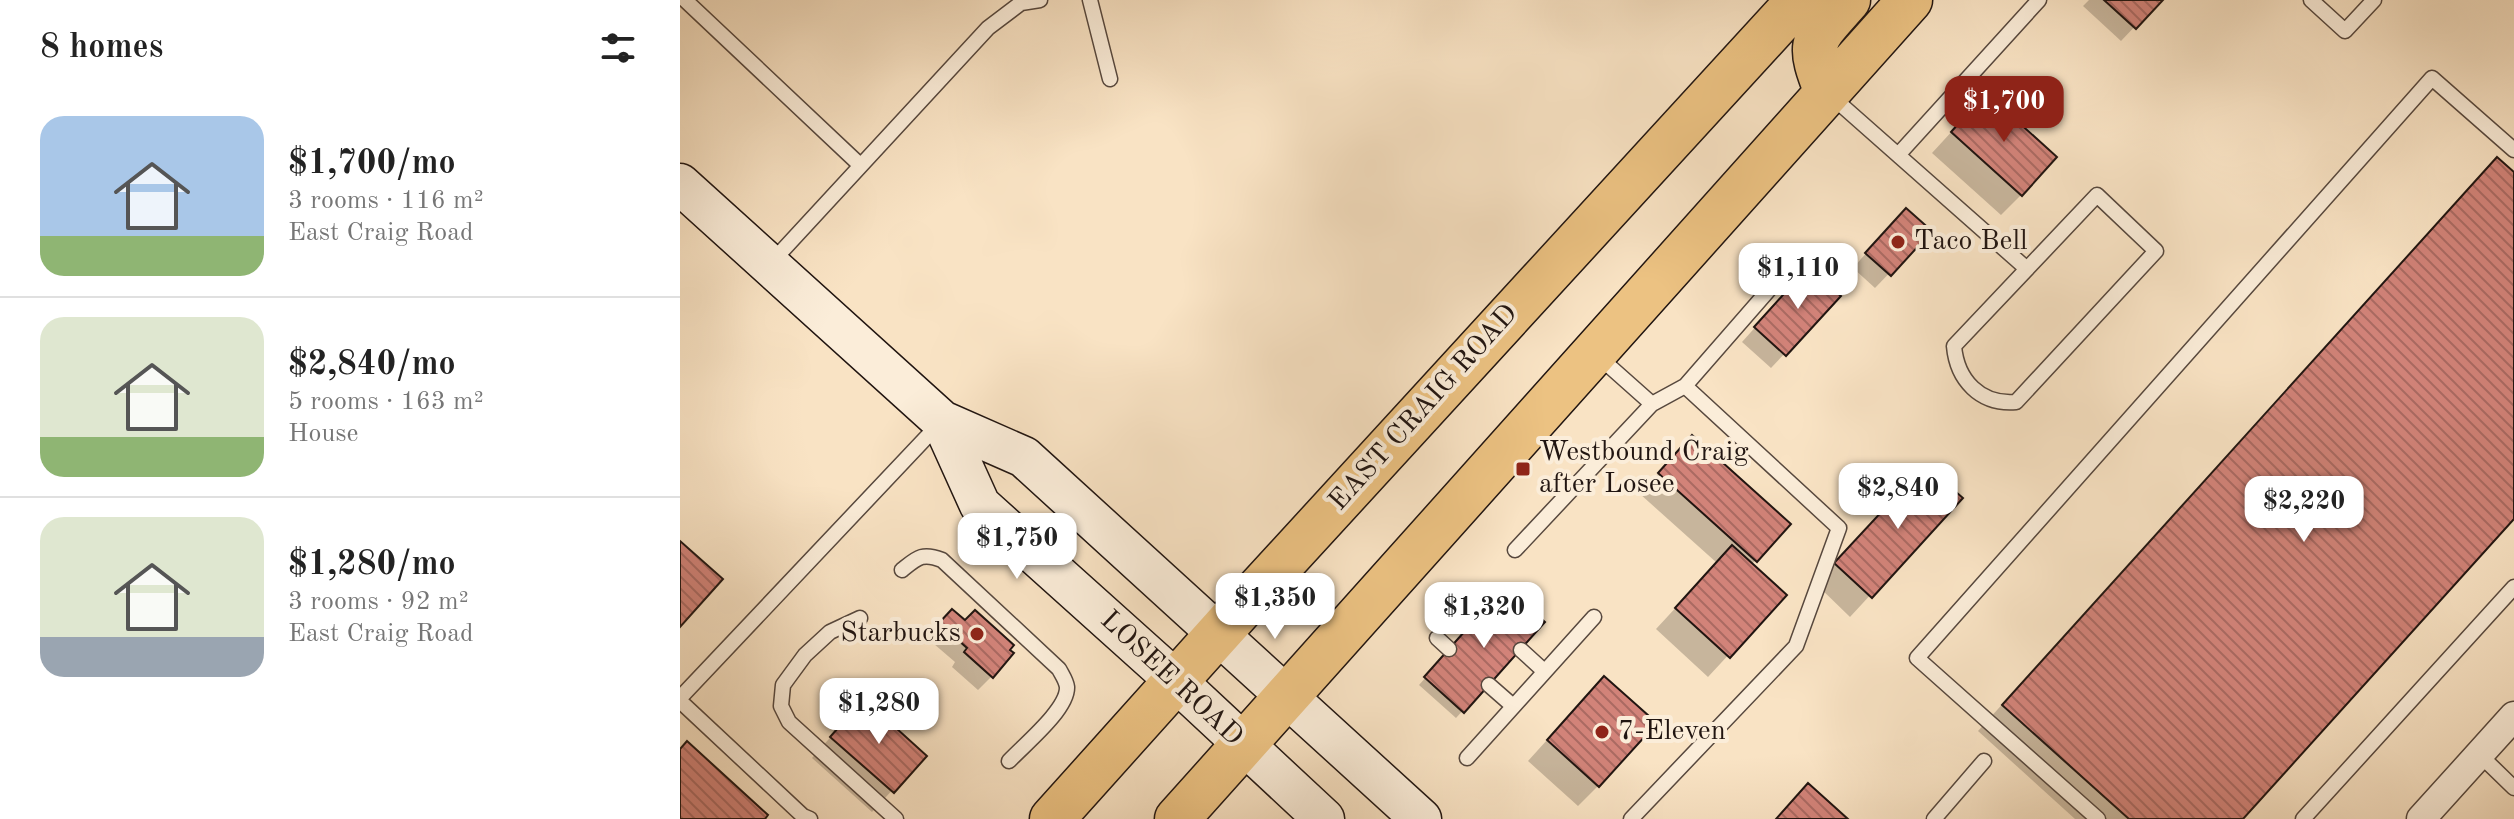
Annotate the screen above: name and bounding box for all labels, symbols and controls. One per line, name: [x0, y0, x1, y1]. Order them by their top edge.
icon: filters: [596, 26, 640, 70]
text: 8 homes: [40, 31, 163, 65]
pin: $1,700: [1939, 76, 2069, 144]
text: $1,700: [1963, 89, 2045, 115]
text: $1,700/mo: [288, 147, 456, 181]
icon: home: [104, 148, 200, 244]
text: 3 rooms · 116 m²: [288, 188, 484, 214]
text: East Craig Road: [288, 220, 474, 246]
place label: Taco Bell: [1914, 228, 2028, 256]
marker: Taco Bell: [1889, 233, 1907, 251]
pin: $1,110: [1733, 243, 1863, 311]
text: $1,110: [1757, 256, 1839, 282]
street label: EAST CRAIG ROAD: [1324, 300, 1524, 516]
text: $2,840/mo: [288, 348, 456, 382]
icon: home: [104, 349, 200, 445]
text: 5 rooms · 163 m²: [288, 389, 484, 415]
text: House: [288, 421, 359, 447]
place label: Westbound Craig after Losee: [1539, 439, 1749, 499]
marker: Westbound Craig after Losee: [1514, 460, 1532, 478]
pin: $2,840: [1833, 463, 1963, 531]
text: $2,840: [1857, 476, 1939, 502]
pin: $2,220: [2239, 476, 2369, 544]
text: $2,220: [2263, 489, 2345, 515]
pin: $1,750: [952, 513, 1082, 581]
text: $1,750: [976, 526, 1058, 552]
text: $1,280/mo: [288, 548, 456, 582]
icon: home: [104, 549, 200, 645]
pin: $1,350: [1210, 573, 1340, 641]
pin: $1,320: [1419, 582, 1549, 650]
text: $1,350: [1234, 586, 1316, 612]
text: 3 rooms · 92 m²: [288, 589, 469, 615]
text: $1,320: [1443, 595, 1525, 621]
street label: LOSEE ROAD: [1094, 606, 1248, 752]
place label: Starbucks: [840, 620, 961, 648]
text: East Craig Road: [288, 621, 474, 647]
marker: Starbucks: [968, 625, 986, 643]
pin: $1,280: [814, 678, 944, 746]
text: $1,280: [838, 691, 920, 717]
place label: 7-Eleven: [1618, 718, 1726, 746]
marker: 7-Eleven: [1593, 723, 1611, 741]

